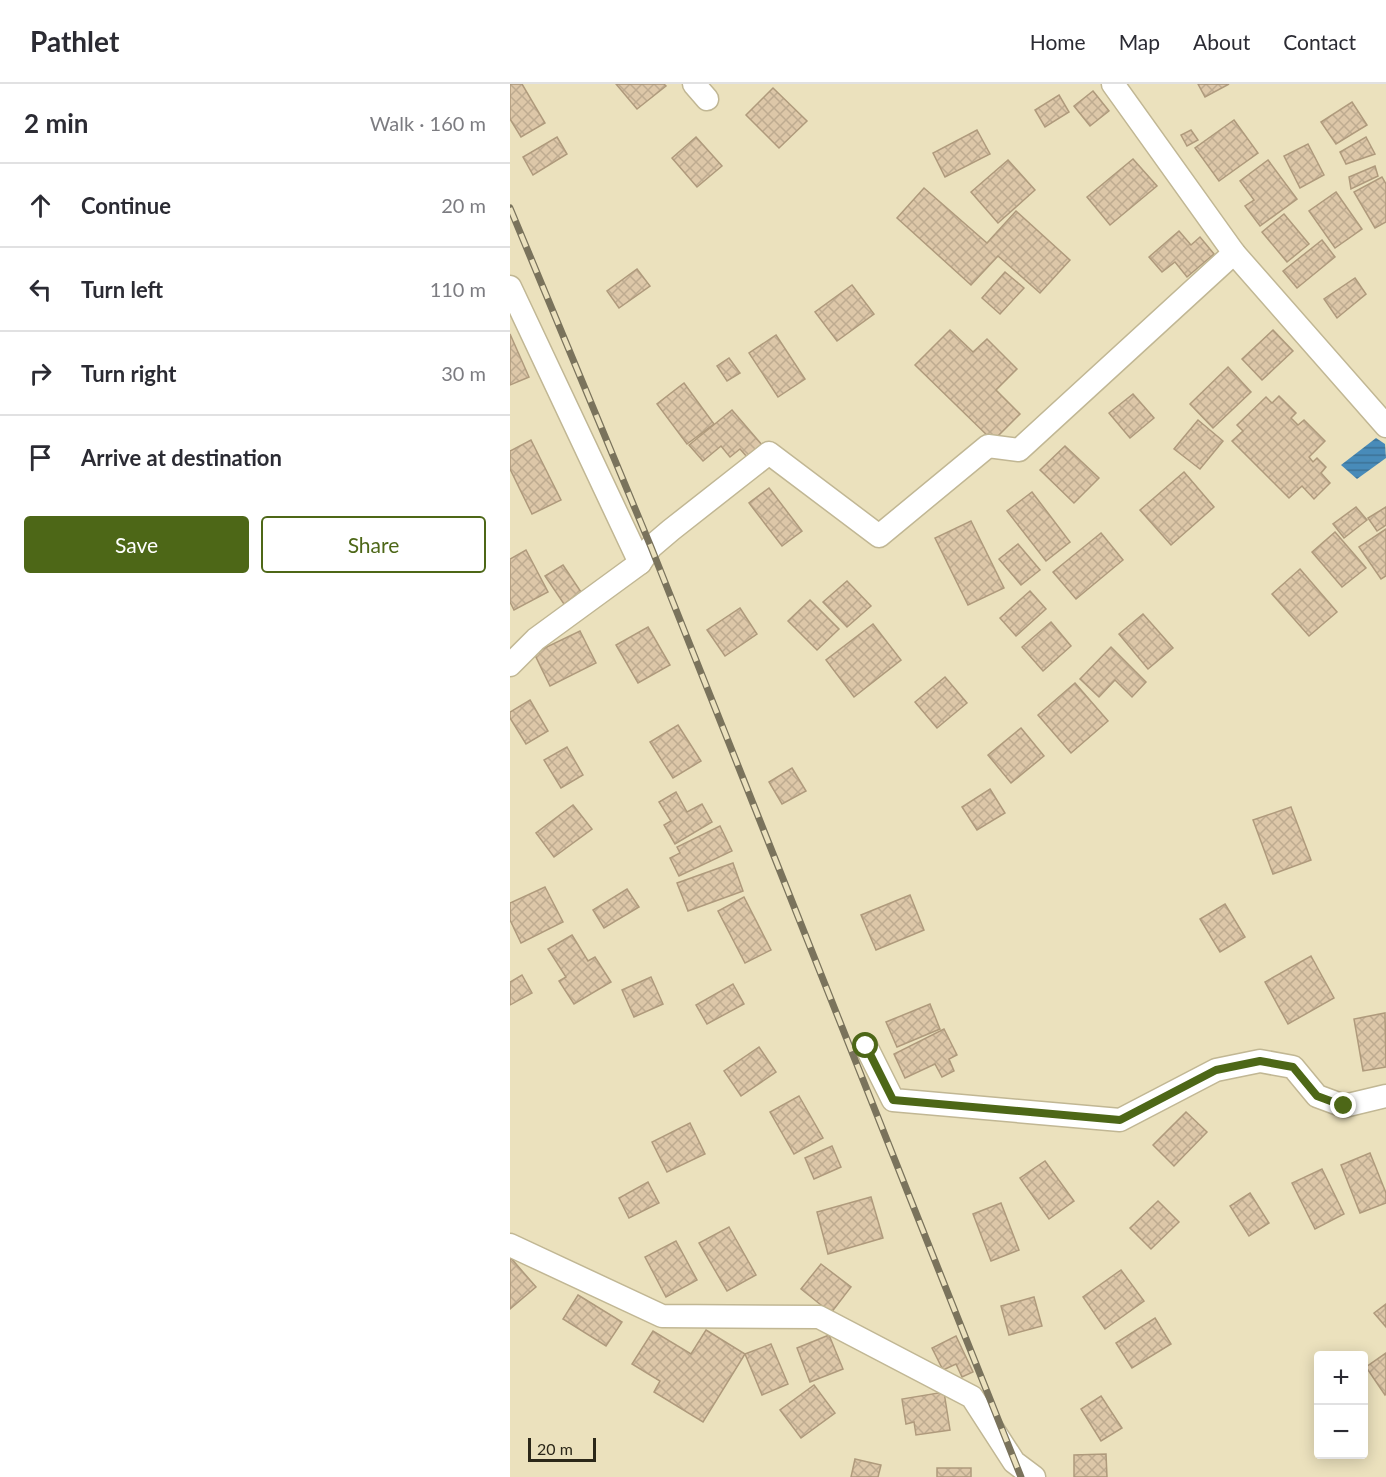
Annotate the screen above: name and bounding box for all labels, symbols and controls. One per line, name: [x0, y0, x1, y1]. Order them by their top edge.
text: Pathlet: [30, 24, 119, 58]
text: Home: [1030, 29, 1086, 54]
text: Map: [1119, 29, 1160, 54]
text: About: [1193, 29, 1250, 54]
text: Contact: [1283, 29, 1356, 54]
text: 2 min: [24, 107, 88, 139]
text: Walk · 160 m: [370, 111, 486, 135]
icon: ahead: [24, 189, 57, 222]
text: Continue: [81, 192, 171, 219]
text: 20 m: [441, 193, 486, 217]
icon: left: [24, 273, 57, 306]
text: Turn left: [81, 276, 163, 303]
text: 110 m: [430, 277, 486, 301]
icon: right: [24, 357, 57, 390]
text: Turn right: [81, 360, 176, 387]
text: 30 m: [441, 361, 486, 385]
icon: arrive: [24, 441, 57, 474]
text: Arrive at destination: [81, 444, 282, 471]
button: Save: [24, 516, 249, 573]
button: Share: [261, 516, 486, 573]
route start: [852, 1032, 878, 1058]
route end: [1330, 1092, 1356, 1118]
map controls: [1314, 1351, 1368, 1459]
button: +: [1314, 1351, 1368, 1405]
button: −: [1314, 1405, 1368, 1459]
scale bar: [528, 1435, 596, 1462]
text: 20 m: [537, 1439, 573, 1458]

